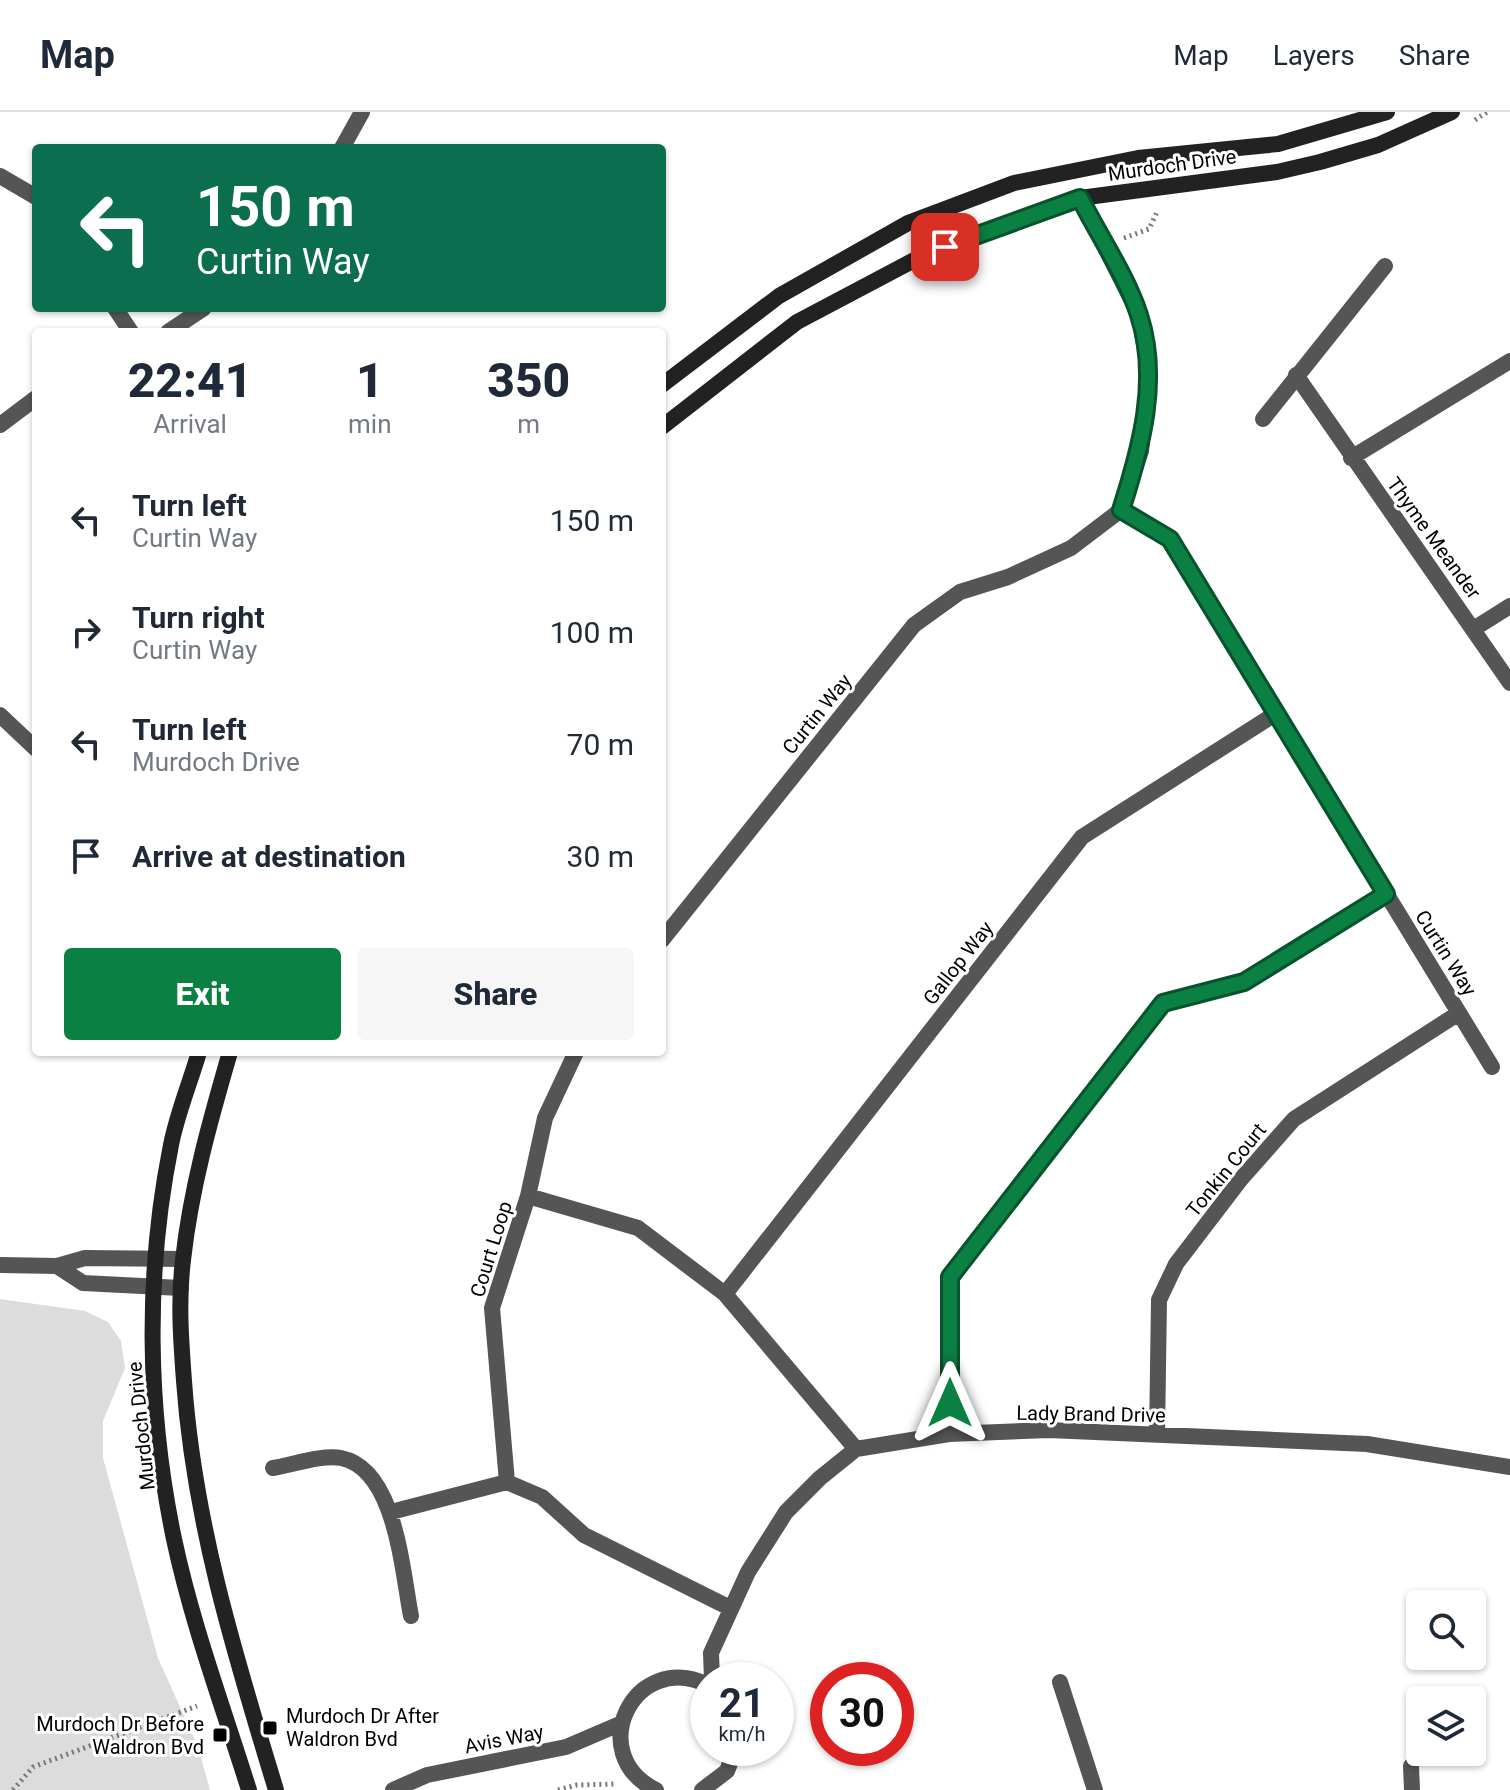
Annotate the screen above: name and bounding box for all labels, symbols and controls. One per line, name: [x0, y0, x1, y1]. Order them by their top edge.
text: Map: [40, 33, 115, 77]
text: Map: [1173, 39, 1229, 72]
text: Layers: [1273, 39, 1355, 72]
text: Share: [1399, 39, 1470, 72]
street label: Murdoch Drive: [1106, 144, 1238, 186]
text: 150 m: [196, 174, 355, 240]
icon: left: [64, 176, 168, 280]
pin: [911, 213, 979, 281]
icon: arrive: [923, 225, 967, 269]
text: Curtin Way: [196, 241, 369, 283]
text: 22:41: [128, 352, 252, 409]
text: 1: [356, 352, 384, 409]
text: 350: [487, 352, 570, 409]
text: Arrival: [153, 409, 227, 439]
text: min: [348, 409, 392, 439]
text: m: [517, 409, 540, 439]
street label: Thyme Meander: [1382, 473, 1486, 604]
text: Turn left: [132, 488, 247, 523]
icon: left: [64, 498, 108, 542]
text: 150 m: [550, 503, 634, 538]
text: Curtin Way: [132, 523, 257, 553]
text: Turn right: [132, 600, 265, 635]
icon: right: [64, 610, 108, 654]
text: 100 m: [550, 615, 634, 650]
text: Curtin Way: [132, 635, 257, 665]
street label: Curtin Way: [777, 669, 857, 759]
text: Turn left: [132, 712, 247, 747]
icon: left: [64, 722, 108, 766]
text: 70 m: [567, 727, 634, 762]
text: Murdoch Drive: [132, 747, 300, 777]
icon: arrive: [64, 834, 108, 878]
text: Arrive at destination: [132, 839, 406, 874]
text: 30 m: [567, 839, 634, 874]
street label: Curtin Way: [1410, 906, 1482, 1001]
street label: Gallop Way: [918, 916, 998, 1010]
button: Exit: [64, 948, 341, 1040]
button: Share: [357, 948, 634, 1040]
street label: Tonkin Court: [1181, 1118, 1271, 1222]
street label: Court Loop: [465, 1198, 517, 1300]
street label: Murdoch Drive: [122, 1361, 160, 1491]
position arrow: [908, 1361, 992, 1445]
street label: Lady Brand Drive: [1016, 1401, 1166, 1427]
map controls: [1406, 1590, 1486, 1766]
button: search: [1406, 1590, 1486, 1670]
speed limit sign: 30: [810, 1662, 914, 1766]
text: 21: [719, 1680, 765, 1727]
button: layers: [1406, 1686, 1486, 1766]
place label: Murdoch Dr After Waldron Bvd: [286, 1704, 439, 1751]
place label: Murdoch Dr Before Waldron Bvd: [36, 1712, 204, 1759]
marker: Murdoch Dr After Waldron Bvd: [261, 1719, 279, 1737]
street label: Avis Way: [462, 1719, 546, 1758]
text: km/h: [719, 1722, 765, 1746]
marker: Murdoch Dr Before Waldron Bvd: [211, 1726, 229, 1744]

